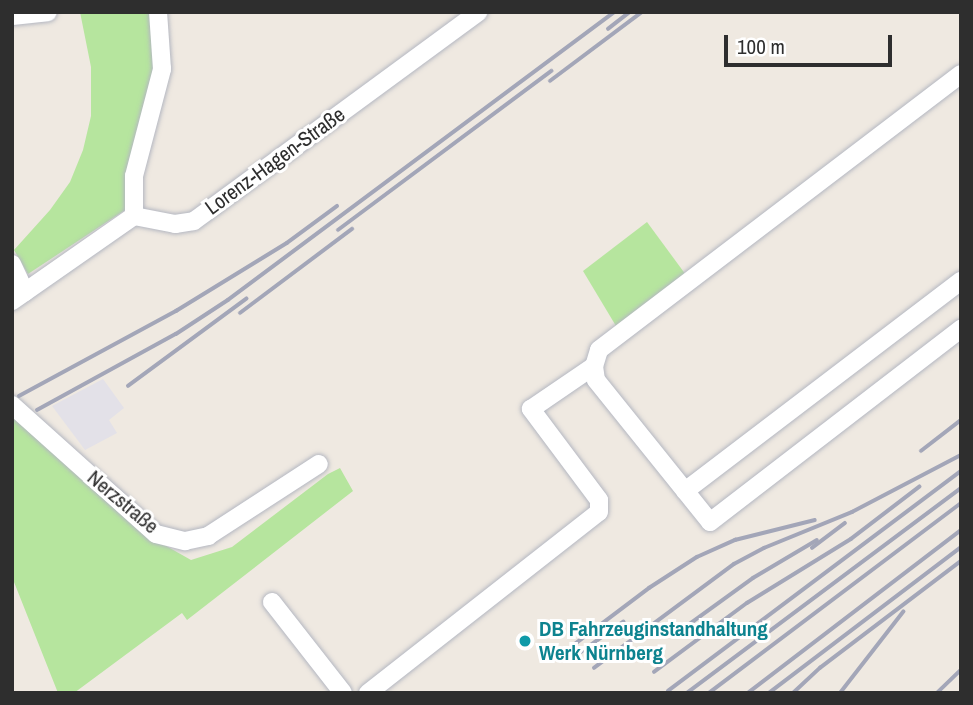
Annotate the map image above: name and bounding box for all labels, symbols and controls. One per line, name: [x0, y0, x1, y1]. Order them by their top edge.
scale bar: [728, 21, 896, 65]
text: 100 m: [737, 32, 785, 61]
street label: Lorenz-Hagen-Straße: [200, 102, 350, 220]
street label: Nerzstraße: [82, 465, 164, 539]
place label: DB Fahrzeuginstandhaltung Werk Nürnberg: [539, 616, 768, 666]
marker: DB Fahrzeuginstandhaltung Werk Nürnberg: [517, 633, 533, 649]

